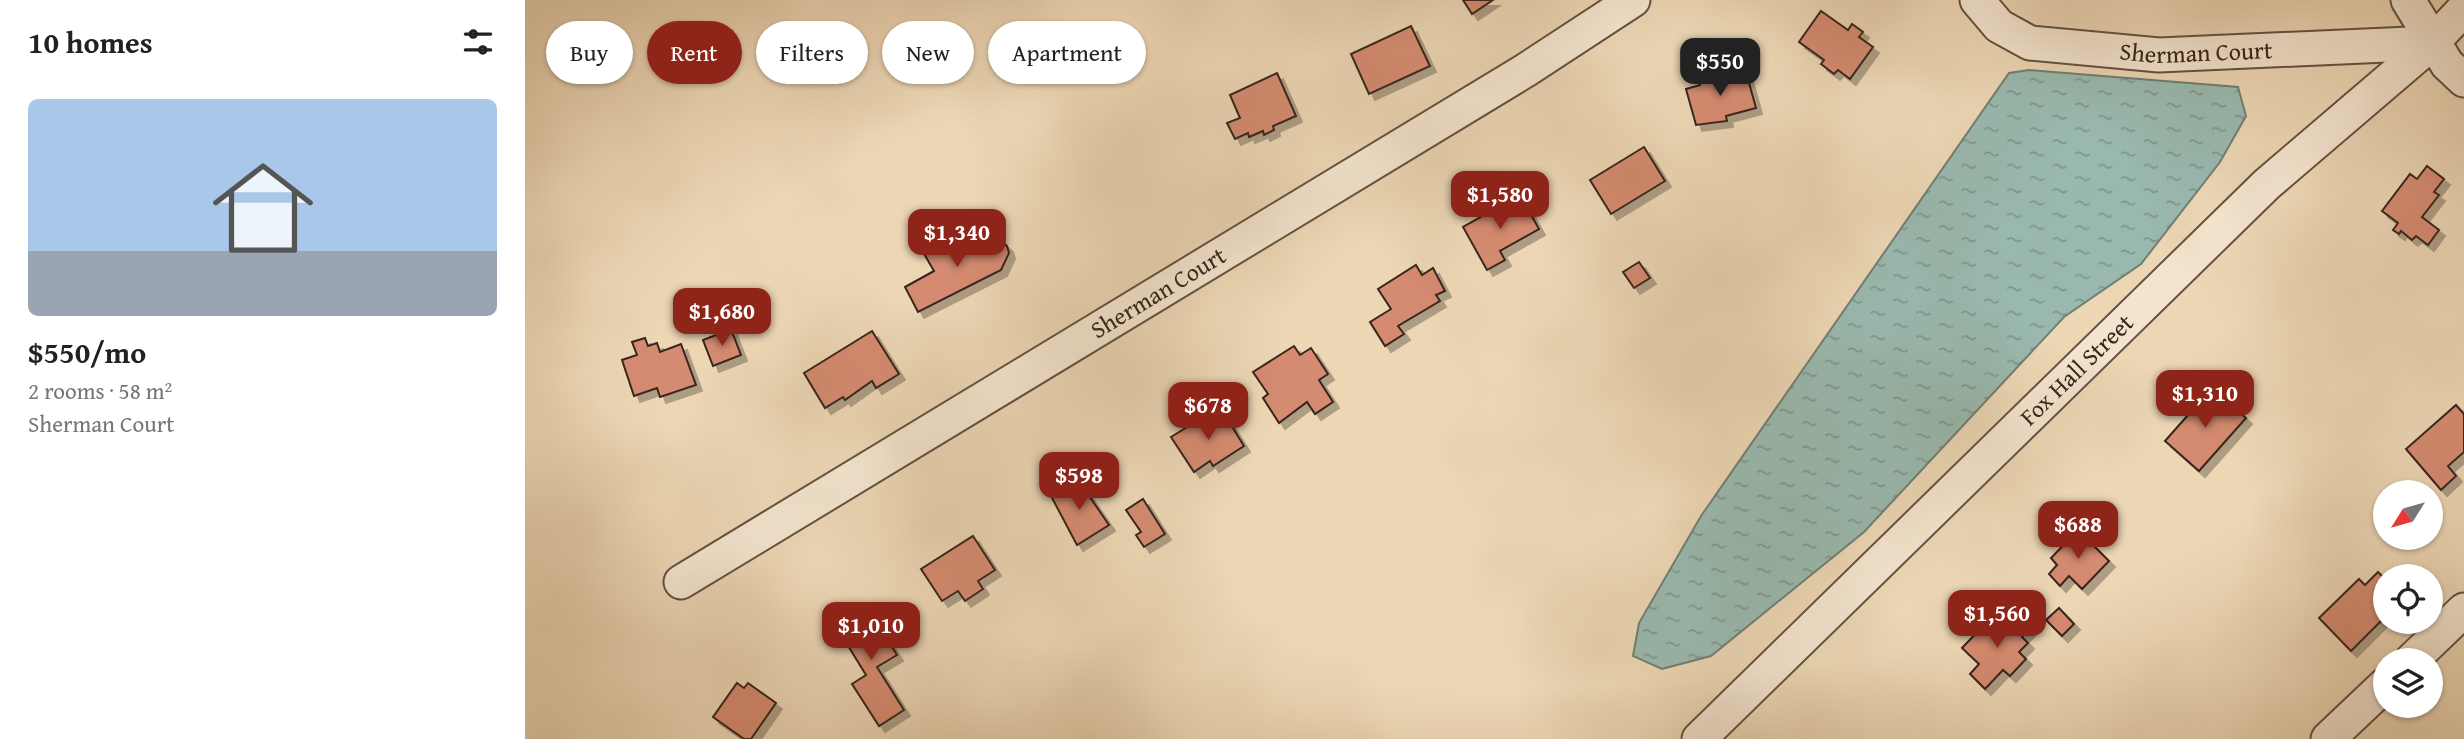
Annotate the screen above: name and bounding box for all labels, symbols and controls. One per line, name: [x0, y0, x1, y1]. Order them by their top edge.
text: 10 homes: [28, 20, 153, 64]
chip: Buy: [546, 21, 633, 84]
chip: Rent: [647, 21, 742, 84]
chip: Filters: [756, 21, 868, 84]
chip: New: [882, 21, 974, 84]
chip: Apartment: [988, 21, 1146, 84]
icon: filters: [459, 23, 497, 61]
street label: Sherman Court: [2118, 32, 2274, 72]
pin: $550: [1679, 38, 1761, 98]
text: $550: [1696, 44, 1744, 77]
icon: home: [200, 145, 326, 271]
pin: $1,580: [1443, 172, 1557, 231]
text: $1,580: [1467, 177, 1533, 210]
pin: $1,340: [900, 210, 1014, 269]
text: $1,340: [924, 215, 990, 248]
street label: Sherman Court: [1084, 238, 1233, 347]
pin: $1,680: [665, 288, 779, 348]
text: $1,680: [689, 294, 755, 327]
street label: Fox Hall Street: [2012, 305, 2141, 433]
text: $550/mo: [28, 330, 146, 374]
pin: $1,310: [2148, 370, 2262, 430]
text: 2 rooms · 58 m²: [28, 374, 172, 407]
text: $1,310: [2172, 376, 2238, 409]
pin: $678: [1167, 382, 1249, 442]
text: $678: [1184, 388, 1232, 421]
text: Sherman Court: [28, 407, 174, 440]
pin: $598: [1038, 452, 1120, 512]
text: $598: [1055, 458, 1103, 491]
north arrow: [2373, 480, 2443, 550]
map controls: [2373, 480, 2443, 718]
pin: $688: [2037, 502, 2119, 561]
text: $688: [2054, 507, 2102, 540]
button: locate: [2373, 564, 2443, 634]
pin: $1,560: [1940, 590, 2054, 650]
text: $1,560: [1964, 596, 2030, 629]
pin: $1,010: [814, 602, 928, 662]
text: $1,010: [838, 608, 904, 641]
button: layers: [2373, 648, 2443, 718]

